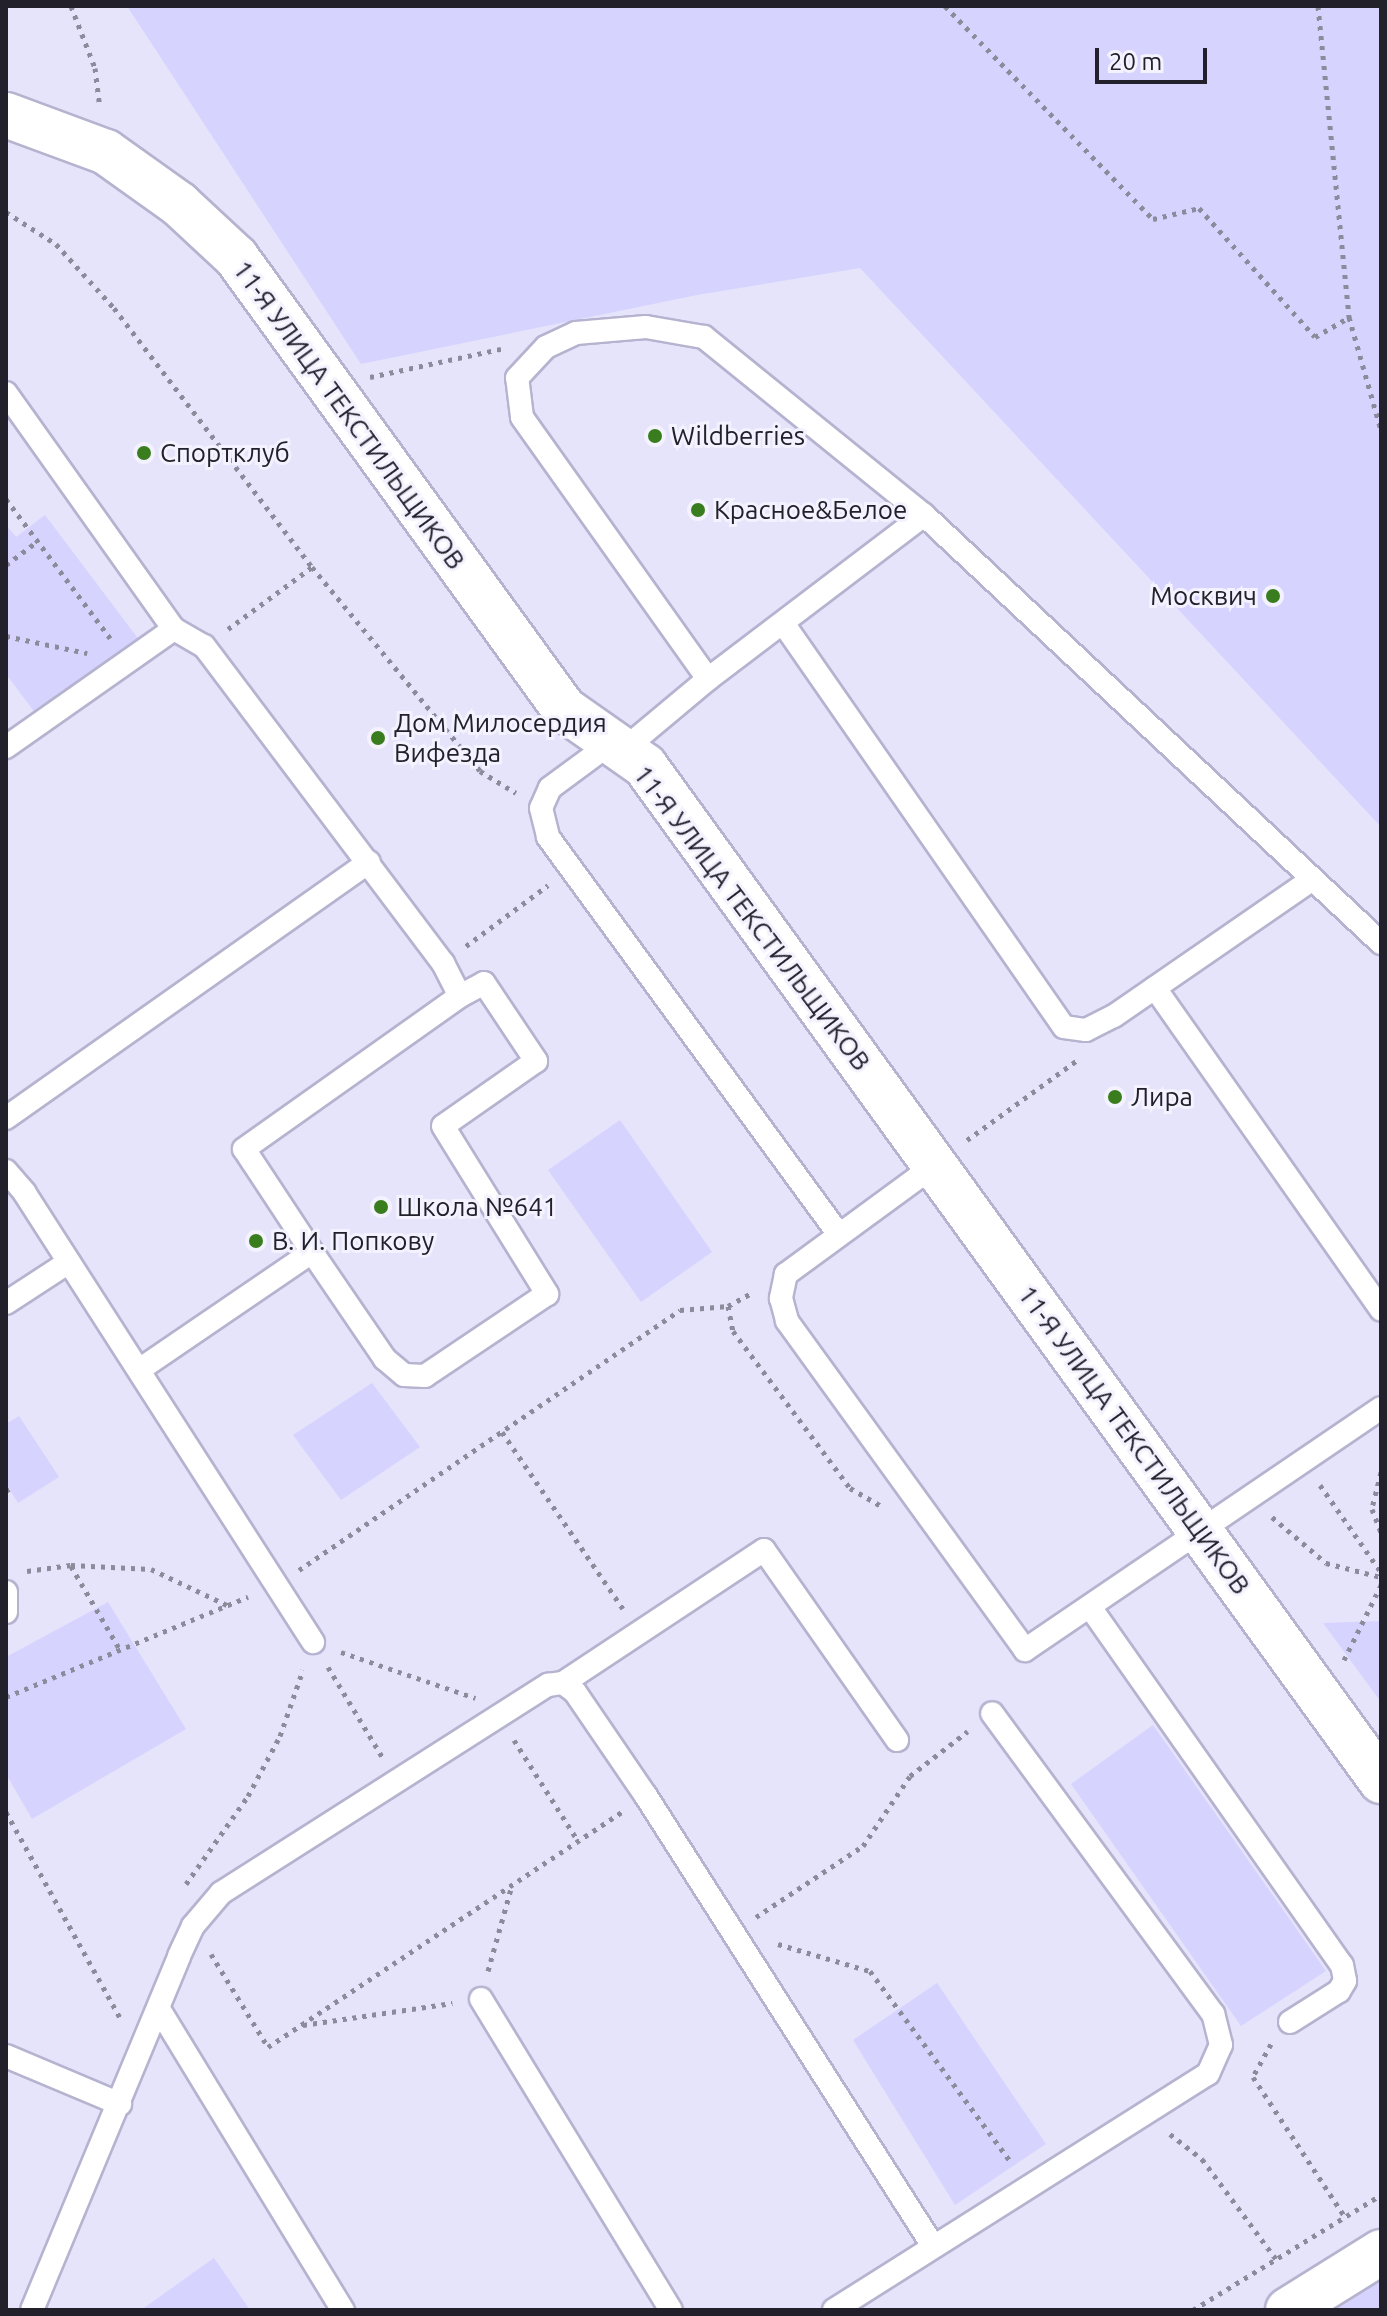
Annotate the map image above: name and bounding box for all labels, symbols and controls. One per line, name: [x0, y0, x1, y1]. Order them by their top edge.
scale bar: [1099, 32, 1211, 82]
text: 20 m: [1109, 48, 1162, 75]
street label: 11-Я УЛИЦА ТЕКСТИЛЬЩИКОВ: [226, 255, 472, 575]
place label: Wildberries: [671, 420, 805, 452]
marker: Wildberries: [646, 427, 664, 445]
place label: Спортклуб: [160, 437, 290, 469]
marker: Спортклуб: [135, 444, 153, 462]
place label: Красное&Белое: [714, 494, 907, 526]
marker: Красное&Белое: [689, 501, 707, 519]
place label: Москвич: [1150, 580, 1257, 612]
marker: Москвич: [1264, 587, 1282, 605]
place label: Дом Милосердия Вифезда: [394, 707, 607, 768]
marker: Дом Милосердия Вифезда: [369, 729, 387, 747]
street label: 11-Я УЛИЦА ТЕКСТИЛЬЩИКОВ: [627, 759, 877, 1077]
place label: Лира: [1131, 1081, 1193, 1113]
marker: Лира: [1106, 1088, 1124, 1106]
place label: Школа №641: [397, 1191, 557, 1223]
marker: Школа №641: [372, 1198, 390, 1216]
place label: В. И. Попкову: [272, 1225, 434, 1257]
marker: В. И. Попкову: [247, 1232, 265, 1250]
street label: 11-Я УЛИЦА ТЕКСТИЛЬЩИКОВ: [1011, 1280, 1257, 1600]

